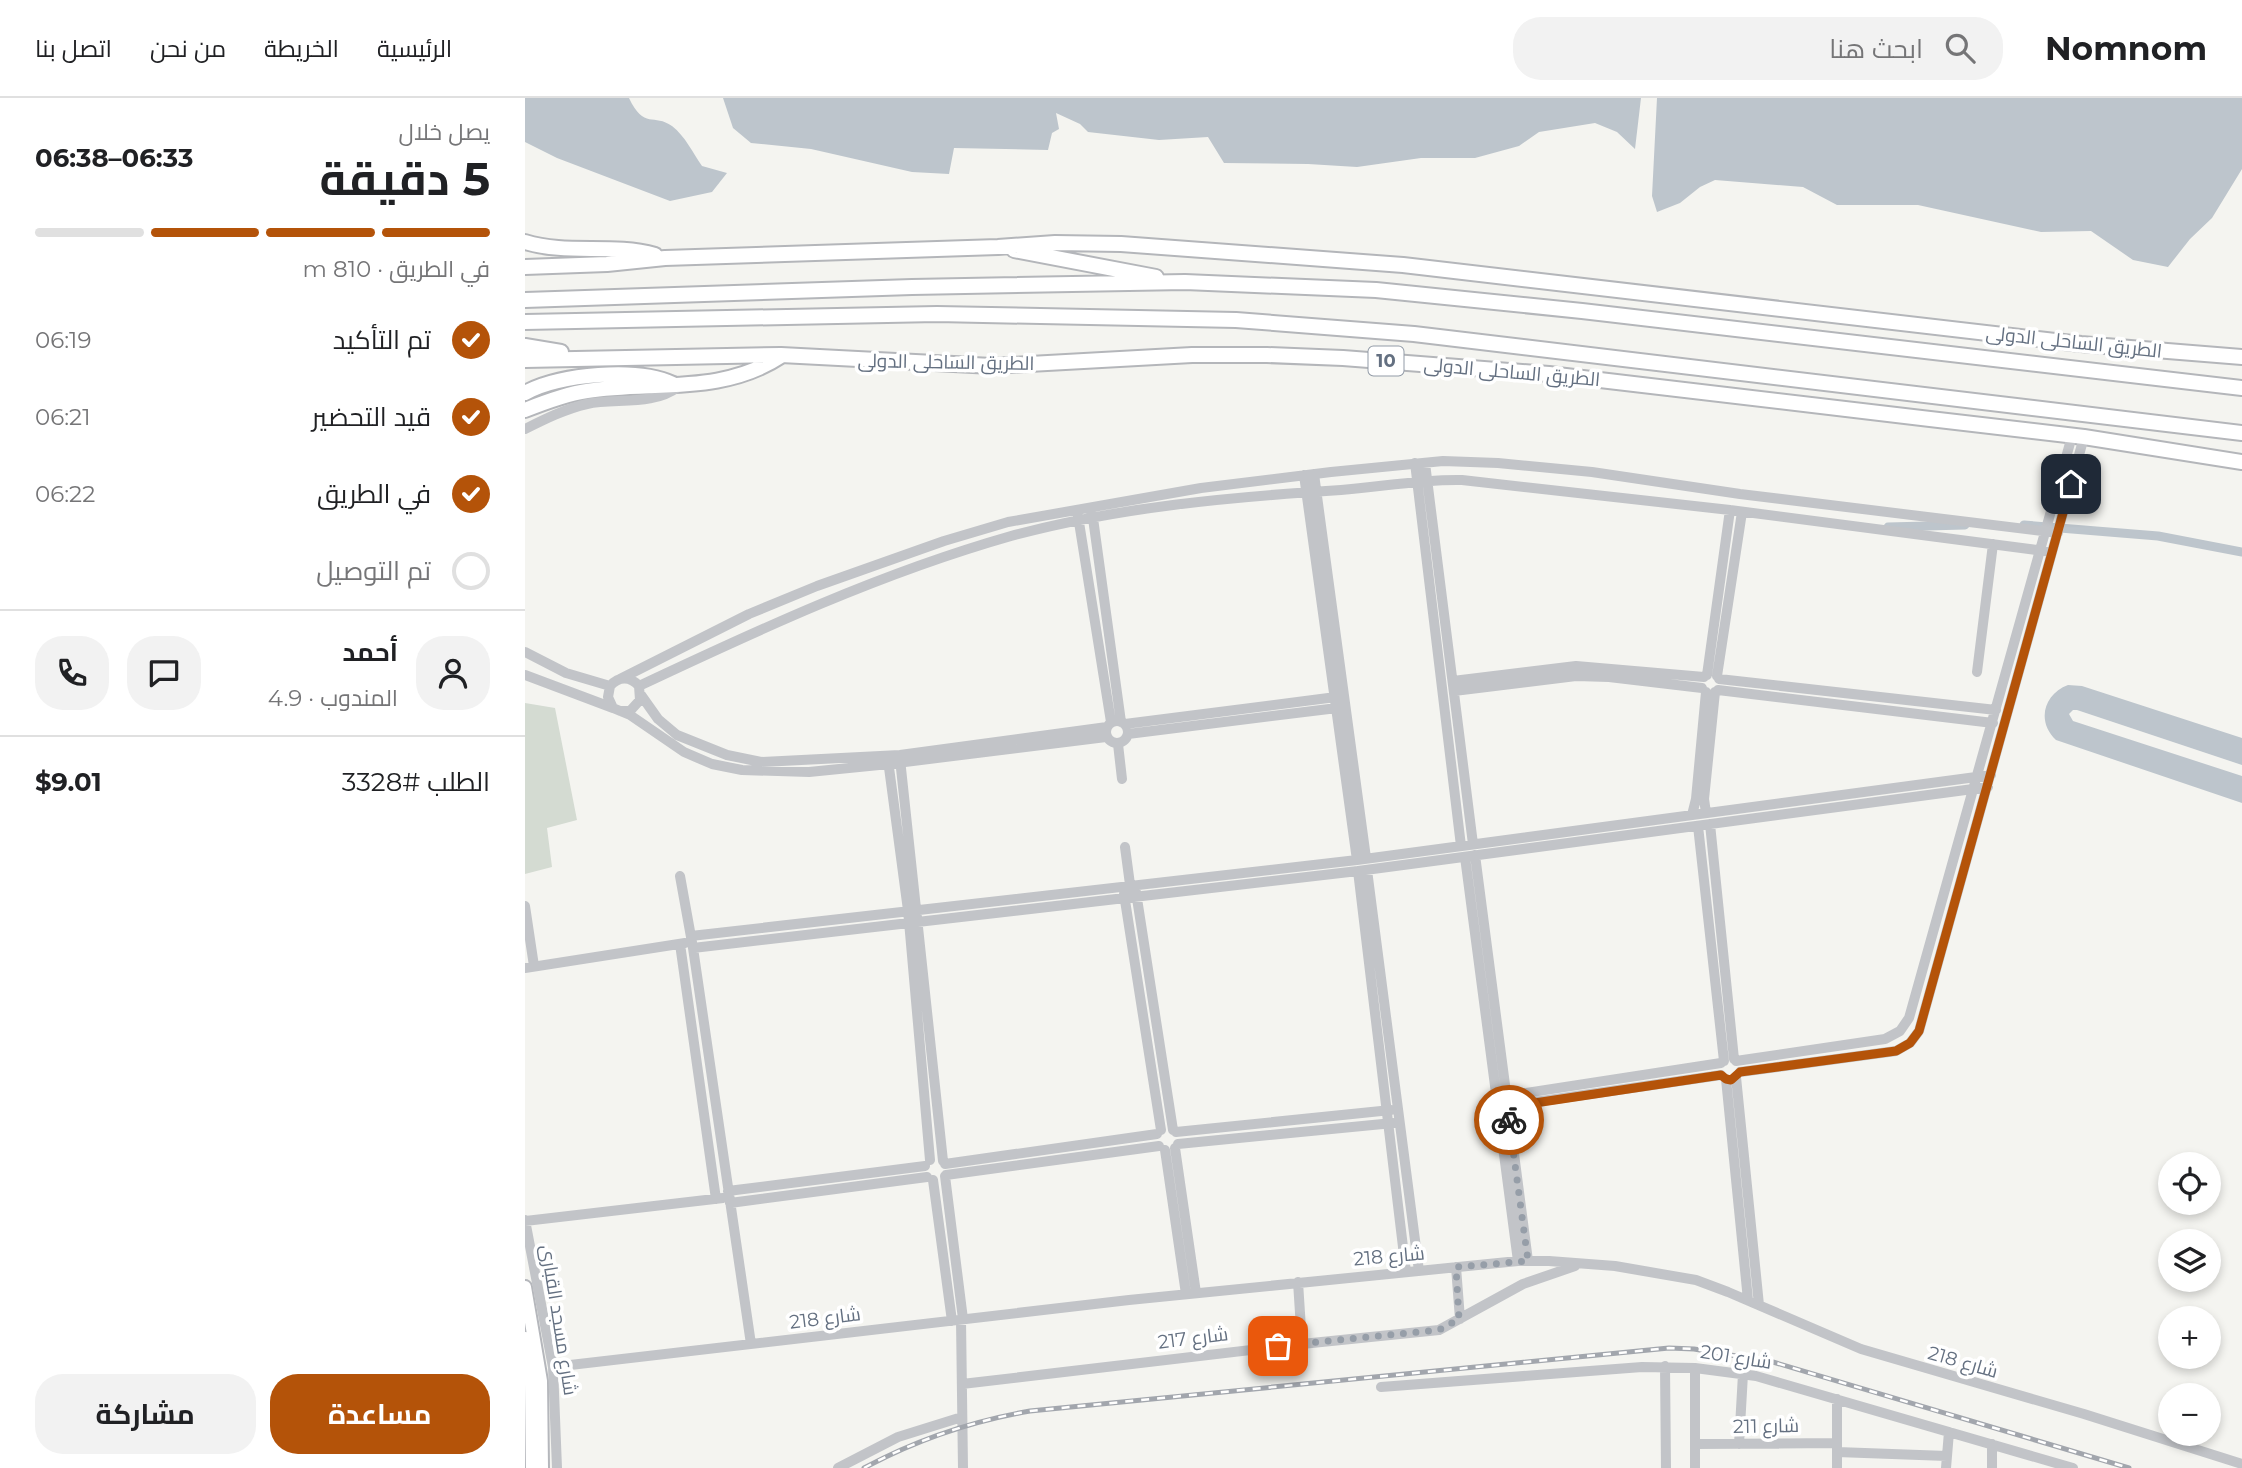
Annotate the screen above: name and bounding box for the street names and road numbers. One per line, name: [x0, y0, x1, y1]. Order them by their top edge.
street label: الطريق الساحلى الدولى: [1985, 321, 2163, 364]
road number: 10: [1369, 346, 1403, 376]
street label: الطريق الساحلى الدولى: [857, 349, 1035, 376]
street label: الطريق الساحلى الدولى: [1423, 353, 1601, 392]
street label: شارع 218: [1352, 1241, 1426, 1273]
street label: شارع مسجد القبارى: [534, 1243, 582, 1397]
street label: شارع 218: [788, 1302, 862, 1336]
street label: شارع 217: [1157, 1322, 1230, 1356]
street label: شارع 201: [1698, 1340, 1773, 1376]
street label: شارع 218: [1925, 1341, 2001, 1385]
street label: شارع 211: [1733, 1414, 1799, 1440]

